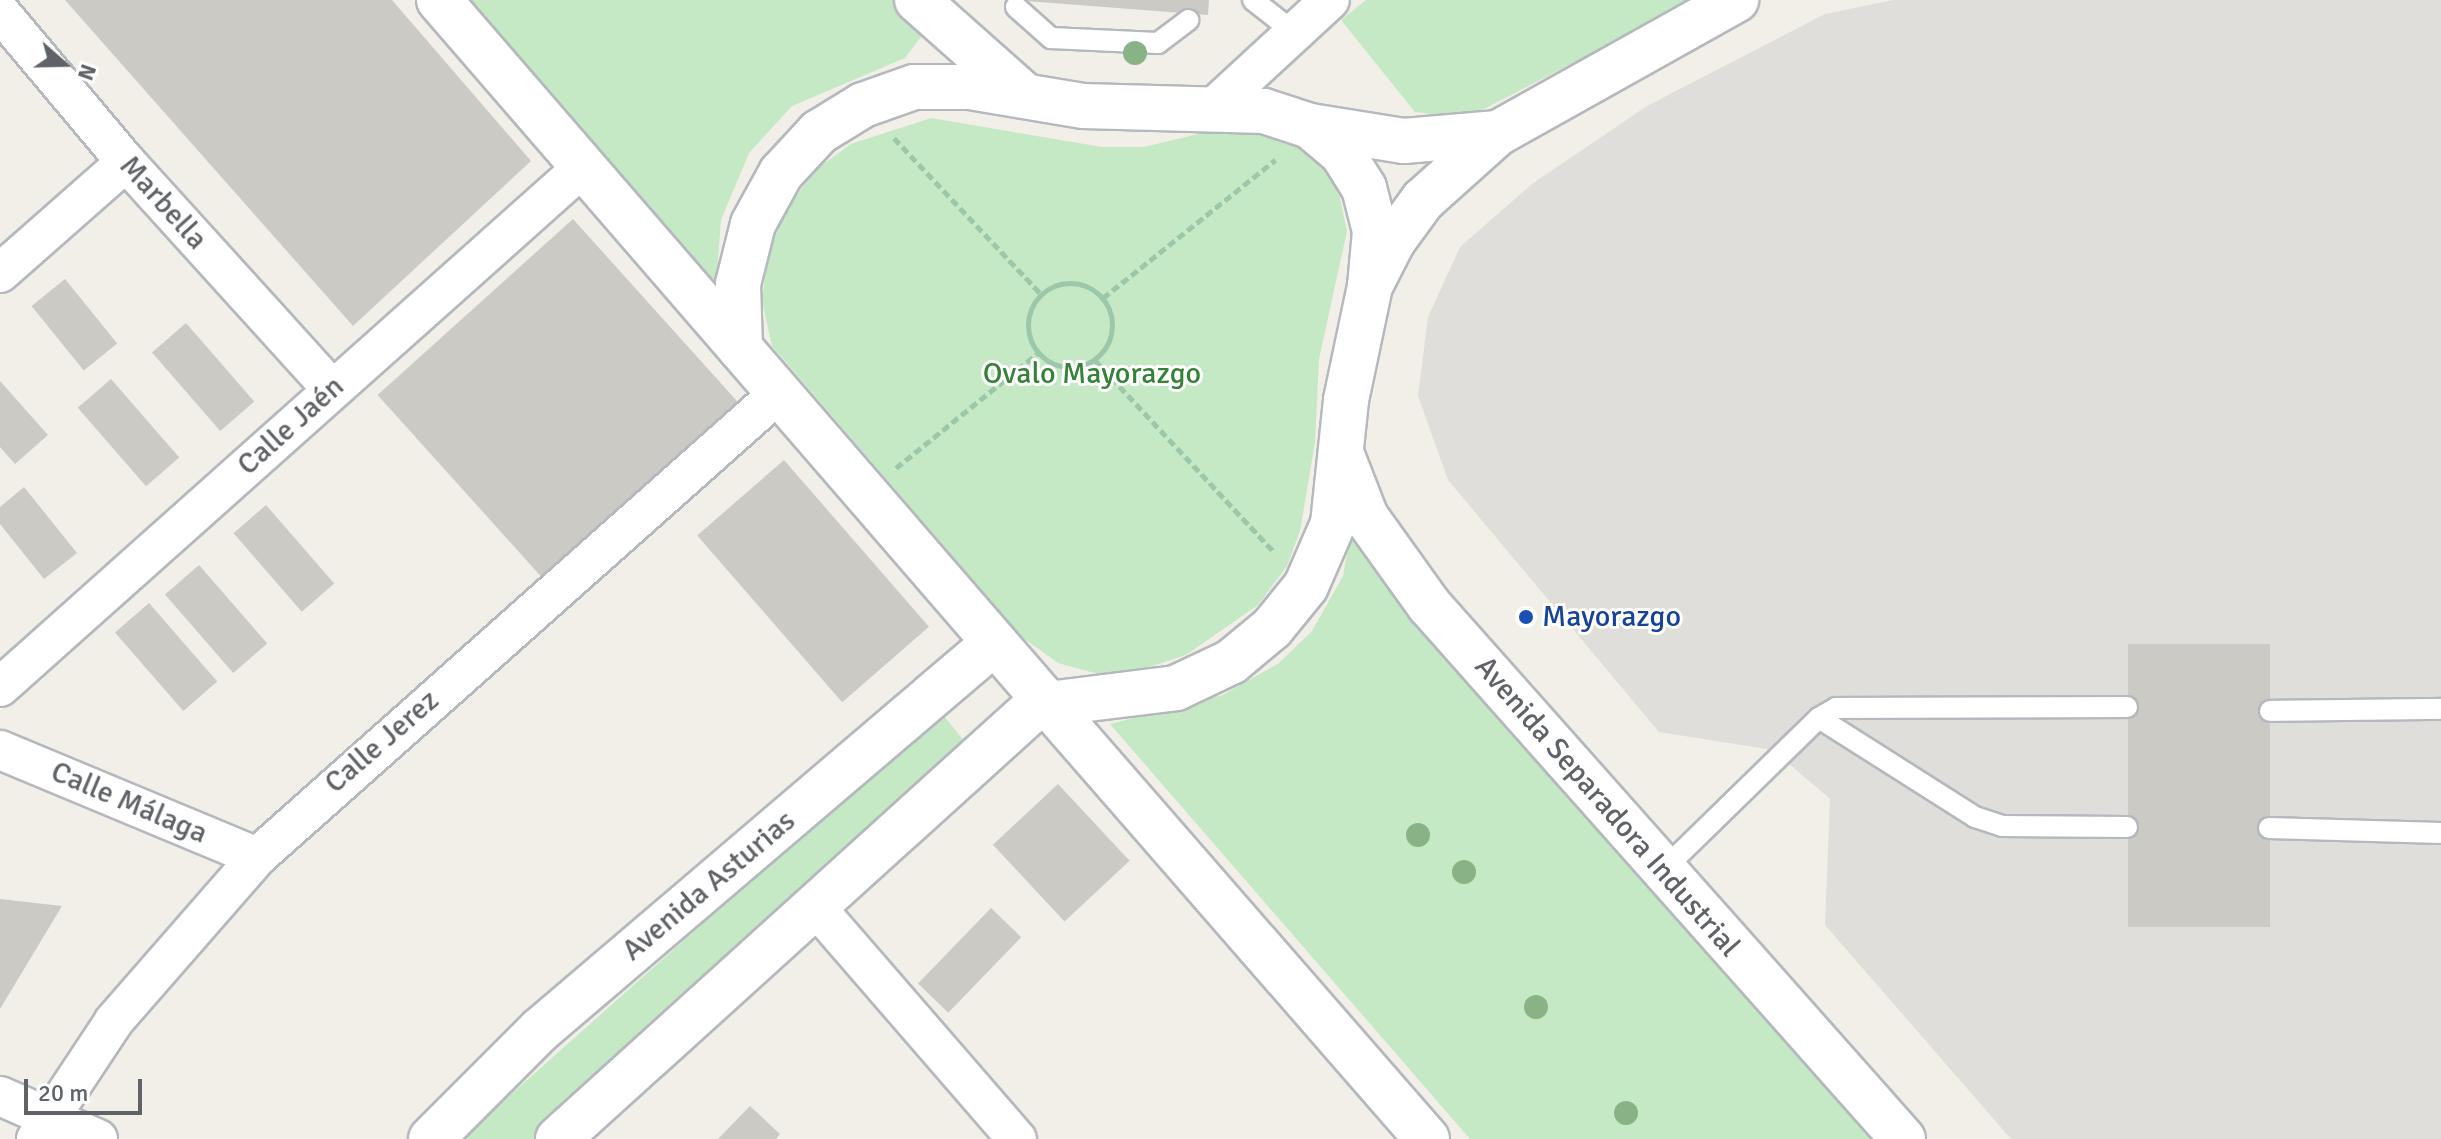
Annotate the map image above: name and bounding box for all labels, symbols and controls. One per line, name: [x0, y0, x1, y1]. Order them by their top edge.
north arrow: [24, 24, 104, 104]
text: N: [72, 61, 102, 84]
street label: Marbella: [112, 149, 214, 257]
park label: Ovalo Mayorazgo: [983, 356, 1201, 392]
street label: Calle Jaén: [230, 369, 352, 483]
place label: Mayorazgo: [1542, 599, 1681, 635]
marker: Mayorazgo: [1517, 608, 1535, 626]
street label: Avenida Separadora Industrial: [1467, 650, 1747, 964]
street label: Calle Jerez: [318, 683, 446, 801]
street label: Calle Málaga: [45, 754, 213, 852]
street label: Avenida Asturias: [615, 803, 803, 969]
scale bar: [28, 1063, 146, 1113]
text: 20 m: [38, 1078, 88, 1108]

